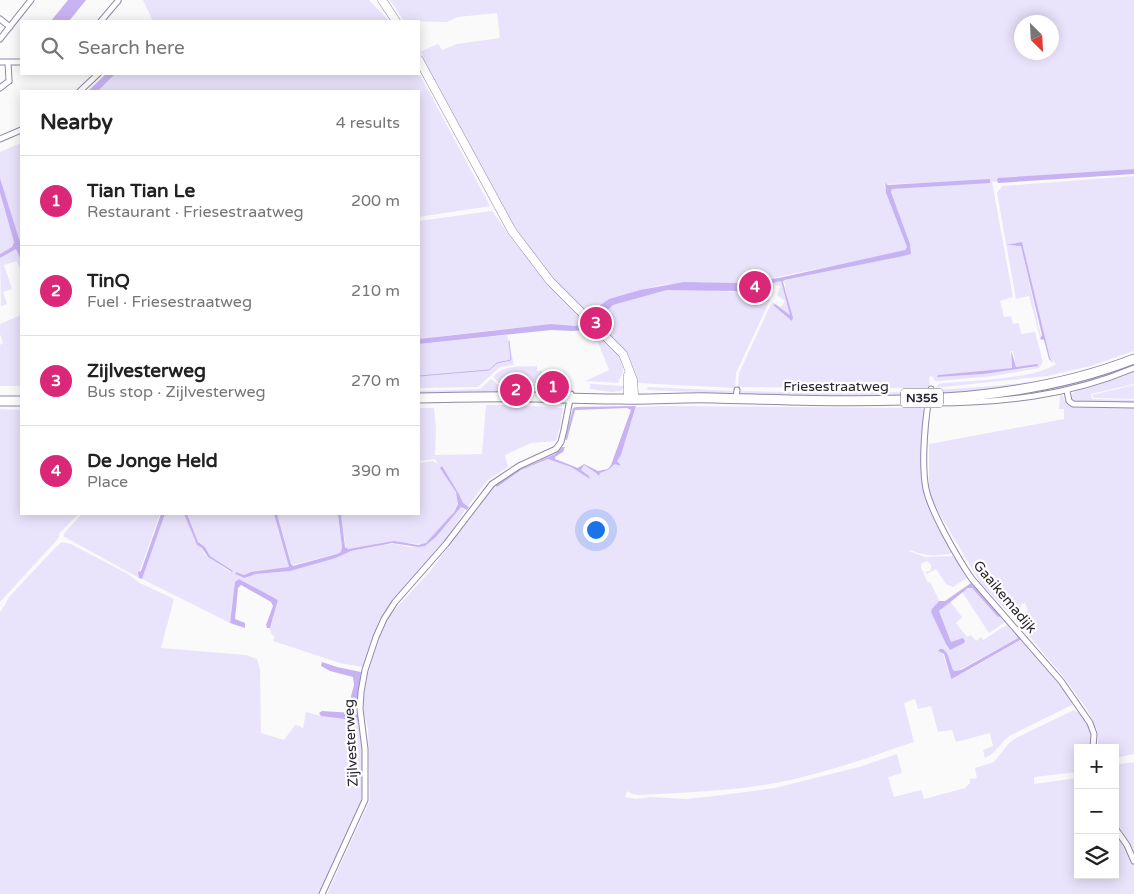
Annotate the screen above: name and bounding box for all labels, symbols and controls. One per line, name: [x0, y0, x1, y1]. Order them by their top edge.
north arrow: [1014, 15, 1059, 60]
search box: [20, 20, 420, 75]
icon: search: [38, 34, 66, 62]
text: Search here: [78, 37, 185, 59]
text: Nearby: [40, 110, 113, 135]
text: 4 results: [336, 113, 400, 133]
text: Tian Tian Le: [87, 180, 195, 202]
text: 1: [51, 191, 61, 211]
text: 200 m: [351, 191, 400, 211]
text: Restaurant · Friesestraatweg: [87, 202, 304, 222]
pin: 4: [739, 268, 771, 306]
text: TinQ: [87, 270, 130, 292]
text: 2: [51, 281, 61, 301]
text: 210 m: [351, 281, 400, 301]
text: Fuel · Friesestraatweg: [87, 292, 252, 312]
pin: 3: [580, 304, 612, 342]
text: Zijlvesterweg: [87, 360, 206, 382]
pin: 1: [537, 368, 569, 406]
text: 3: [51, 371, 61, 391]
text: 270 m: [351, 371, 400, 391]
pin: 2: [500, 371, 532, 409]
street label: Friesestraatweg: [783, 378, 889, 395]
text: Bus stop · Zijlvesterweg: [87, 382, 266, 402]
road number: N355: [901, 388, 943, 408]
text: De Jonge Held: [87, 450, 218, 472]
text: 4: [51, 461, 61, 481]
text: 390 m: [351, 461, 400, 481]
text: Place: [87, 472, 128, 492]
your location: [583, 517, 609, 543]
street label: Gaaikemadijk: [970, 557, 1041, 637]
street label: Zijlvesterweg: [340, 699, 362, 787]
map controls: [1074, 744, 1119, 879]
button: +: [1074, 744, 1119, 789]
button: −: [1074, 789, 1119, 834]
button: layers: [1074, 834, 1119, 879]

